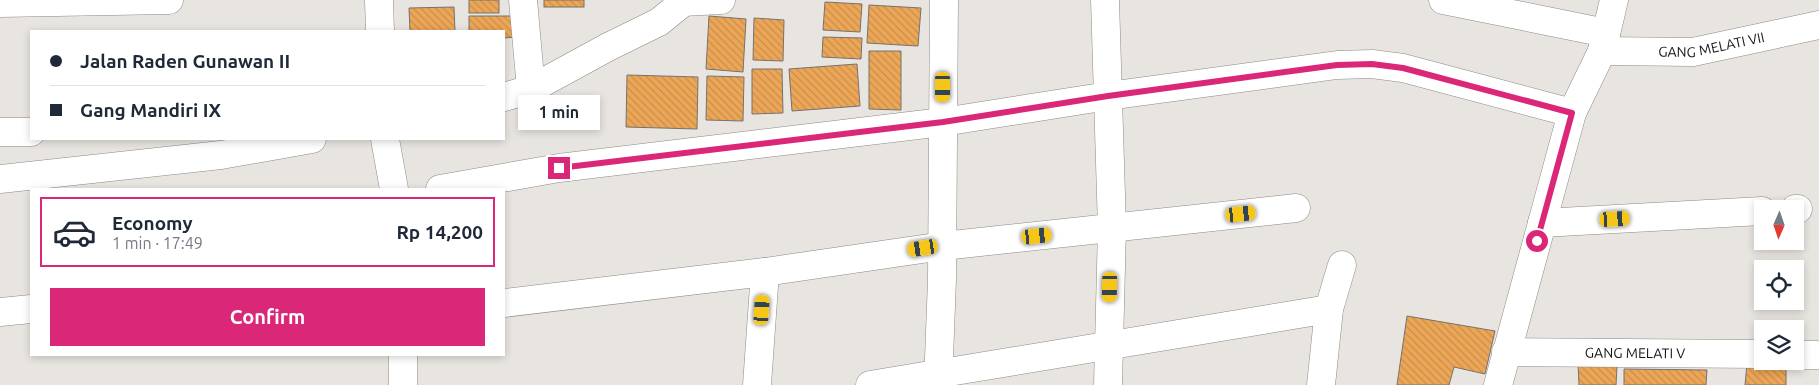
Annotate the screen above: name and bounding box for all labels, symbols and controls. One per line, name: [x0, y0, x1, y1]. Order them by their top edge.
street label: GANG MELATI VII: [1658, 29, 1766, 60]
text: Jalan Raden Gunawan II: [80, 50, 290, 72]
car: [935, 72, 950, 102]
callout: 1 min: [518, 96, 600, 130]
text: Gang Mandiri IX: [80, 99, 221, 121]
text: 1 min: [539, 103, 579, 121]
route end: [548, 157, 570, 179]
north arrow: [1754, 200, 1804, 250]
map controls: [1754, 200, 1804, 370]
car: [1225, 205, 1256, 223]
icon: car: [52, 210, 97, 255]
car: [1599, 211, 1630, 227]
text: Economy: [112, 212, 193, 234]
text: Rp 14,200: [396, 221, 483, 243]
car: [1021, 227, 1052, 245]
route start: [1526, 230, 1548, 252]
text: 1 min · 17:49: [112, 234, 203, 252]
car: [907, 238, 938, 258]
button: locate: [1754, 260, 1804, 310]
car: [1102, 272, 1117, 302]
button: Confirm: [50, 288, 485, 346]
car: [753, 295, 770, 325]
button: layers: [1754, 320, 1804, 370]
street label: GANG MELATI V: [1585, 345, 1685, 361]

